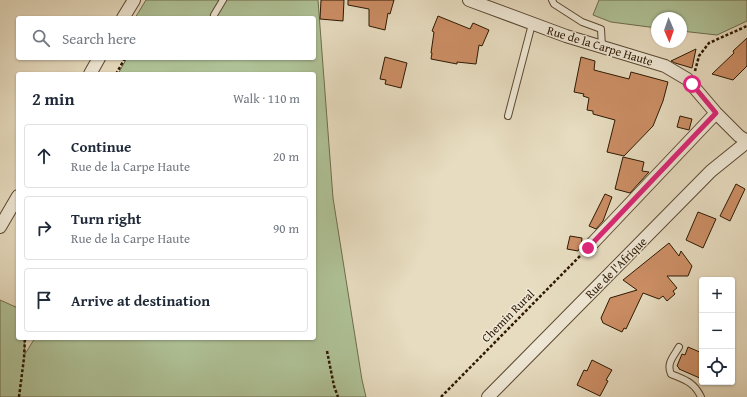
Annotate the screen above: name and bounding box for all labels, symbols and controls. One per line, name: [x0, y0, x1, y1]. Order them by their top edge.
north arrow: [651, 12, 687, 48]
search box: [16, 16, 316, 60]
street label: Rue de la Carpe Haute: [545, 21, 656, 70]
icon: search: [30, 27, 52, 49]
text: Search here: [62, 28, 136, 49]
route start: [683, 75, 701, 93]
text: 2 min: [32, 86, 74, 111]
text: Walk · 110 m: [233, 89, 300, 108]
text: Continue: [71, 136, 132, 157]
icon: ahead: [33, 145, 55, 167]
text: 20 m: [273, 147, 299, 166]
text: Rue de la Carpe Haute: [71, 157, 190, 176]
text: Turn right: [71, 208, 142, 229]
icon: right: [33, 217, 55, 239]
text: 90 m: [273, 219, 299, 238]
text: Rue de la Carpe Haute: [71, 229, 190, 248]
street label: Rue de l'Afrique: [581, 233, 650, 302]
route end: [579, 239, 597, 257]
map controls: [699, 277, 735, 385]
button: +: [699, 277, 735, 313]
street label: Chemin Rural: [477, 285, 538, 346]
icon: arrive: [33, 289, 55, 311]
text: Arrive at destination: [71, 290, 210, 311]
button: −: [699, 313, 735, 349]
button: locate: [699, 349, 735, 385]

